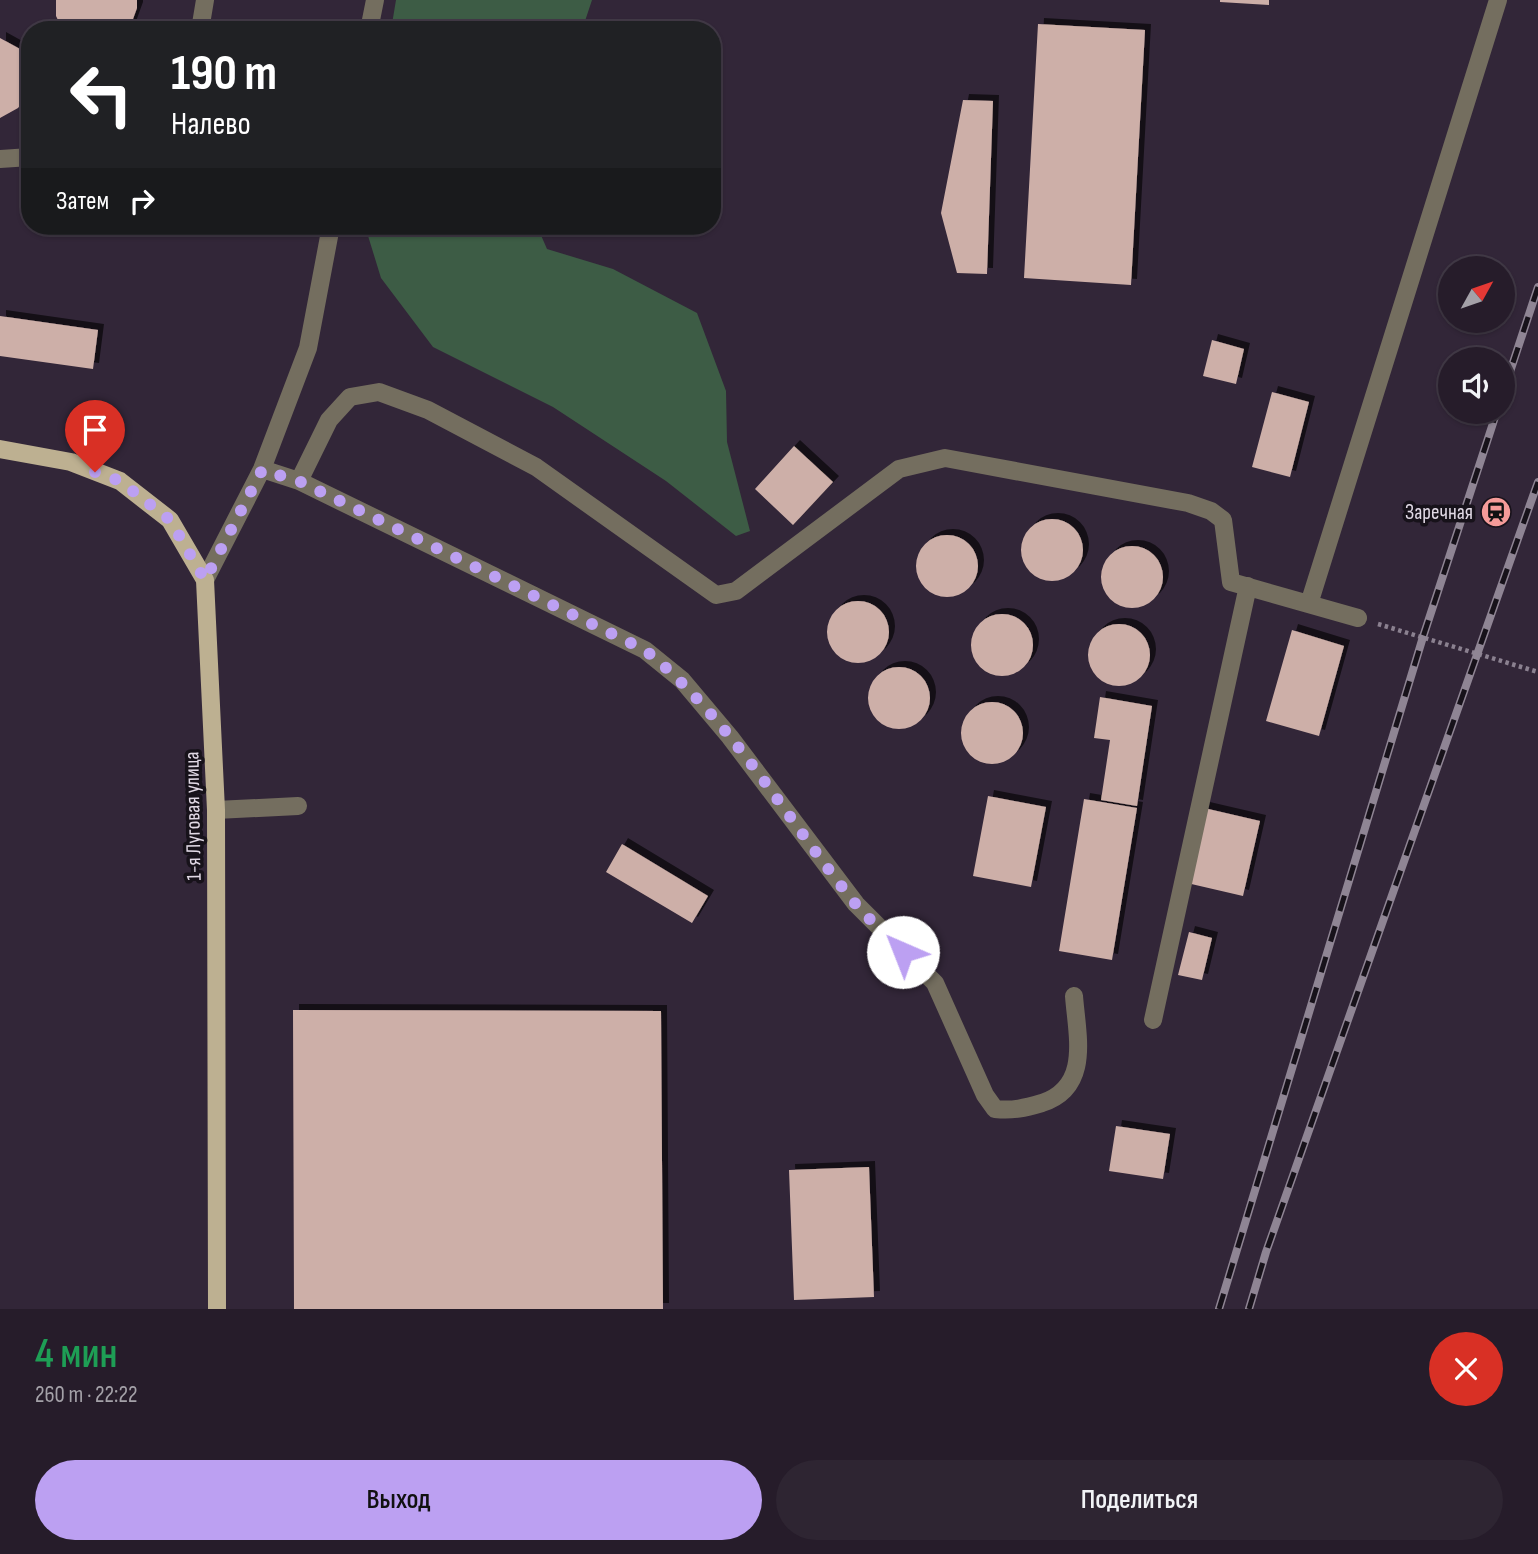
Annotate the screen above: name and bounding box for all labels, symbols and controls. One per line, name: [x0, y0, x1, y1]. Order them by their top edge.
text: 190 m: [171, 45, 277, 104]
icon: left: [56, 49, 147, 140]
text: Налево: [171, 105, 251, 144]
icon: right: [123, 182, 161, 220]
text: Затем: [56, 186, 109, 217]
north arrow: [1438, 256, 1516, 332]
map controls: [1438, 256, 1515, 424]
button: sound: [1438, 347, 1515, 424]
pin: [65, 400, 125, 472]
icon: arrive: [76, 411, 114, 449]
station icon: Заречная: [1479, 495, 1513, 529]
place label: Заречная: [1405, 500, 1473, 525]
street label: 1-я Луговая улица: [179, 751, 207, 881]
position arrow: [866, 915, 940, 989]
text: 4 мин: [35, 1329, 118, 1380]
button: close: [1429, 1332, 1503, 1406]
text: 260 m · 22:22: [35, 1381, 137, 1409]
button: Выход: [35, 1460, 762, 1540]
button: Поделиться: [776, 1460, 1503, 1540]

